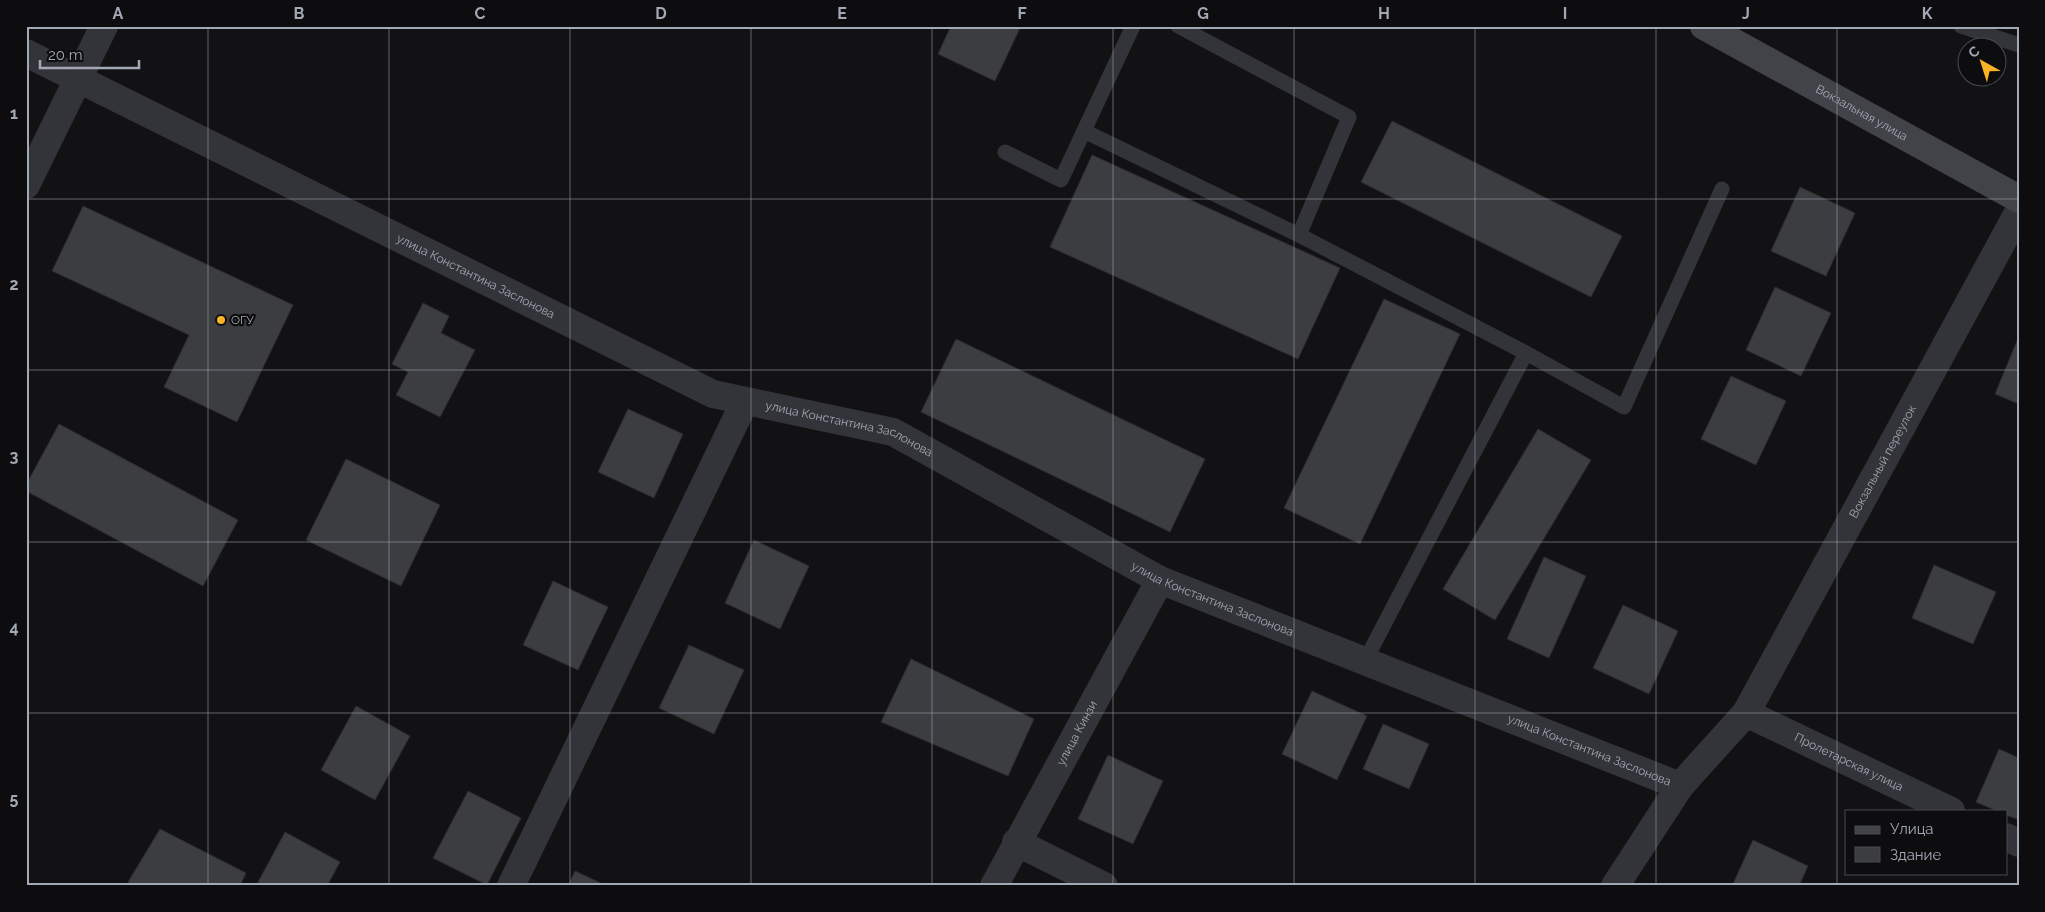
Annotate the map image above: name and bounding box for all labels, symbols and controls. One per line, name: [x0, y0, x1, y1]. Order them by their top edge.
text: A: [113, 4, 124, 23]
text: B: [294, 4, 305, 23]
text: C: [475, 4, 486, 23]
text: D: [655, 4, 667, 23]
text: E: [837, 4, 847, 23]
text: F: [1017, 4, 1027, 23]
text: G: [1197, 4, 1209, 23]
text: H: [1378, 4, 1390, 23]
text: I: [1563, 4, 1567, 23]
text: J: [1742, 4, 1750, 23]
text: K: [1922, 4, 1933, 23]
scale bar: [40, 38, 139, 70]
north arrow: [1958, 38, 2008, 88]
text: С: [1965, 42, 1983, 61]
text: 20 m: [48, 46, 83, 64]
street label: Вокзальная улица: [1813, 82, 1910, 143]
text: 1: [10, 104, 18, 123]
street label: улица Константина Заслонова: [394, 231, 557, 321]
text: 2: [9, 275, 19, 294]
place label: ОГУ: [231, 313, 254, 327]
marker: ОГУ: [215, 314, 227, 326]
street label: улица Константина Заслонова: [764, 398, 935, 460]
street label: Вокзальный переулок: [1846, 403, 1919, 520]
text: 3: [10, 447, 19, 466]
street label: улица Константина Заслонова: [1129, 559, 1296, 639]
text: 4: [9, 618, 19, 637]
street label: улица Кинзи: [1054, 698, 1100, 768]
street label: улица Константина Заслонова: [1506, 711, 1673, 789]
street label: Пролетарская улица: [1792, 730, 1906, 794]
text: 5: [10, 789, 19, 808]
legend: [1845, 810, 2008, 874]
text: Улица: [1890, 820, 1934, 838]
text: Здание: [1890, 846, 1942, 864]

